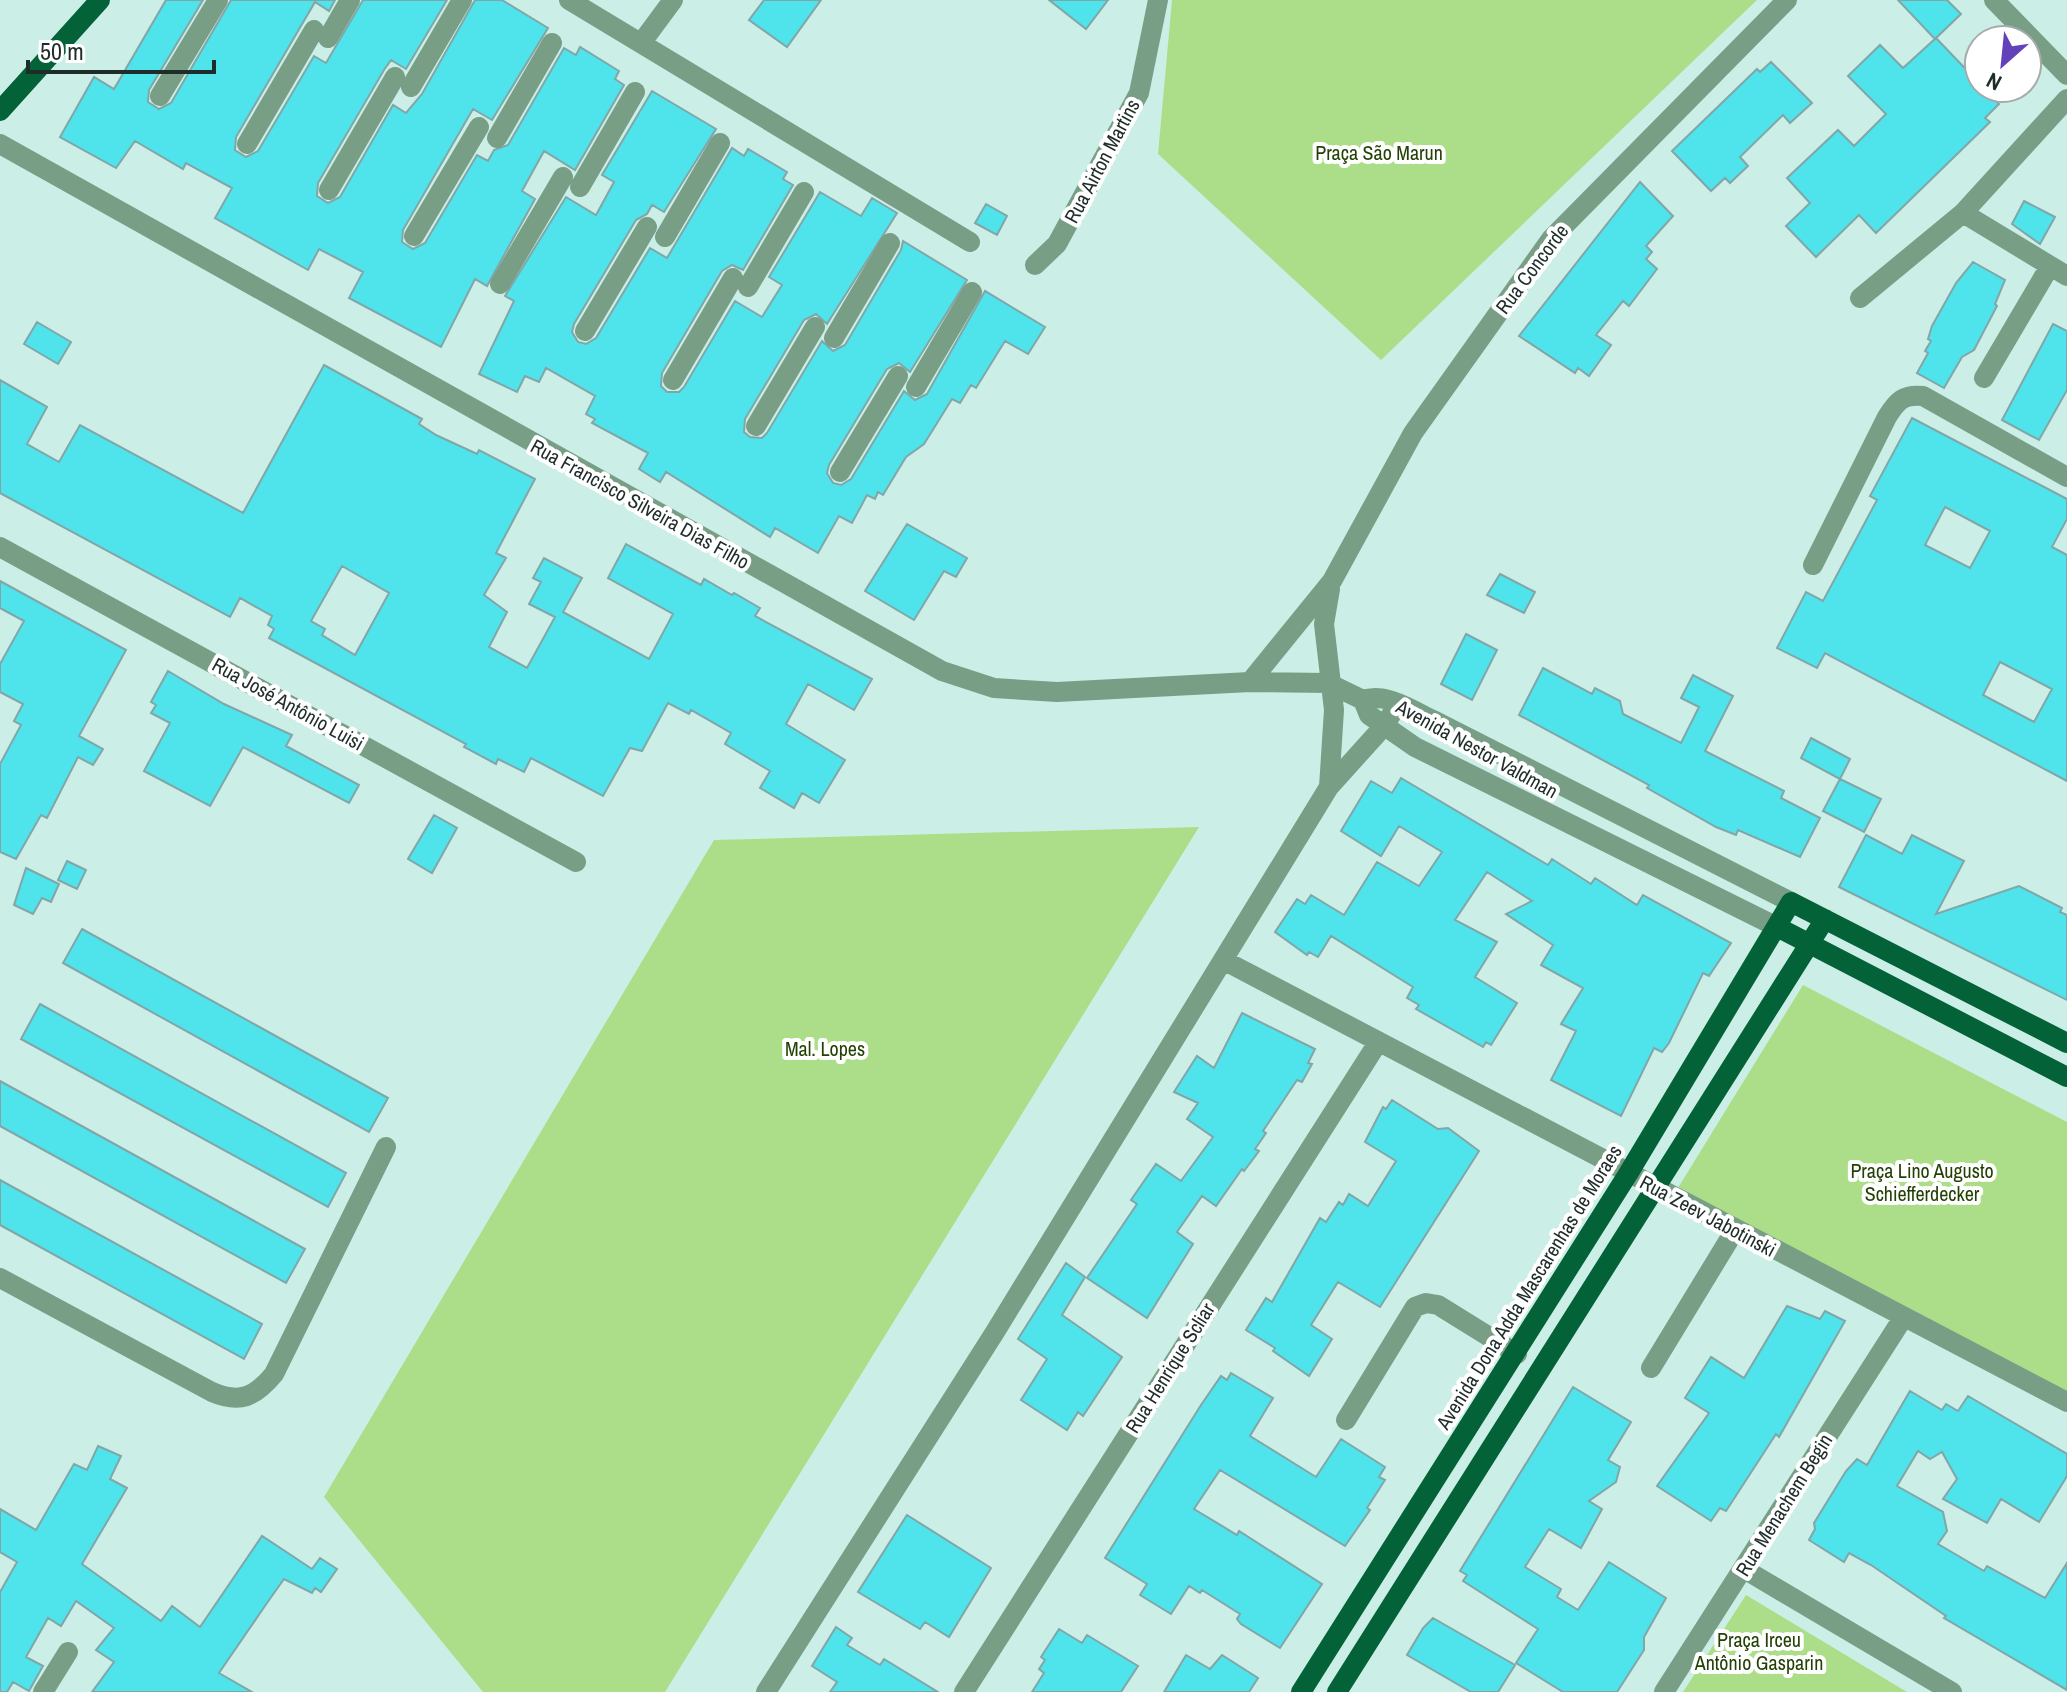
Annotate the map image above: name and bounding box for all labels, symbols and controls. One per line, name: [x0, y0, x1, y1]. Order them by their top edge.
scale bar: [28, 24, 214, 74]
north arrow: [1963, 24, 2043, 104]
text: 50 m: [40, 35, 84, 67]
text: N: [1981, 65, 2007, 98]
street label: Rua Airton Martins: [1058, 94, 1146, 227]
park label: Praça São Marun: [1315, 139, 1443, 166]
street label: Rua Concorde: [1489, 218, 1574, 319]
street label: Rua Francisco Silveira Dias Filho: [526, 432, 754, 575]
street label: Rua José Antônio Luisi: [208, 651, 369, 756]
street label: Avenida Nestor Valdman: [1391, 692, 1563, 804]
park label: Mal. Lopes: [785, 1035, 865, 1062]
street label: Avenida Dona Adda Mascarenhas de Moraes: [1429, 1139, 1628, 1435]
park label: Praça Lino Augusto Schiefferdecker: [1850, 1157, 1994, 1207]
street label: Rua Zeev Jabotinski: [1635, 1168, 1781, 1263]
street label: Rua Henrique Scliar: [1119, 1297, 1221, 1438]
street label: Rua Menachem Begin: [1729, 1428, 1838, 1581]
park label: Praça Irceu Antônio Gasparin: [1694, 1626, 1823, 1676]

